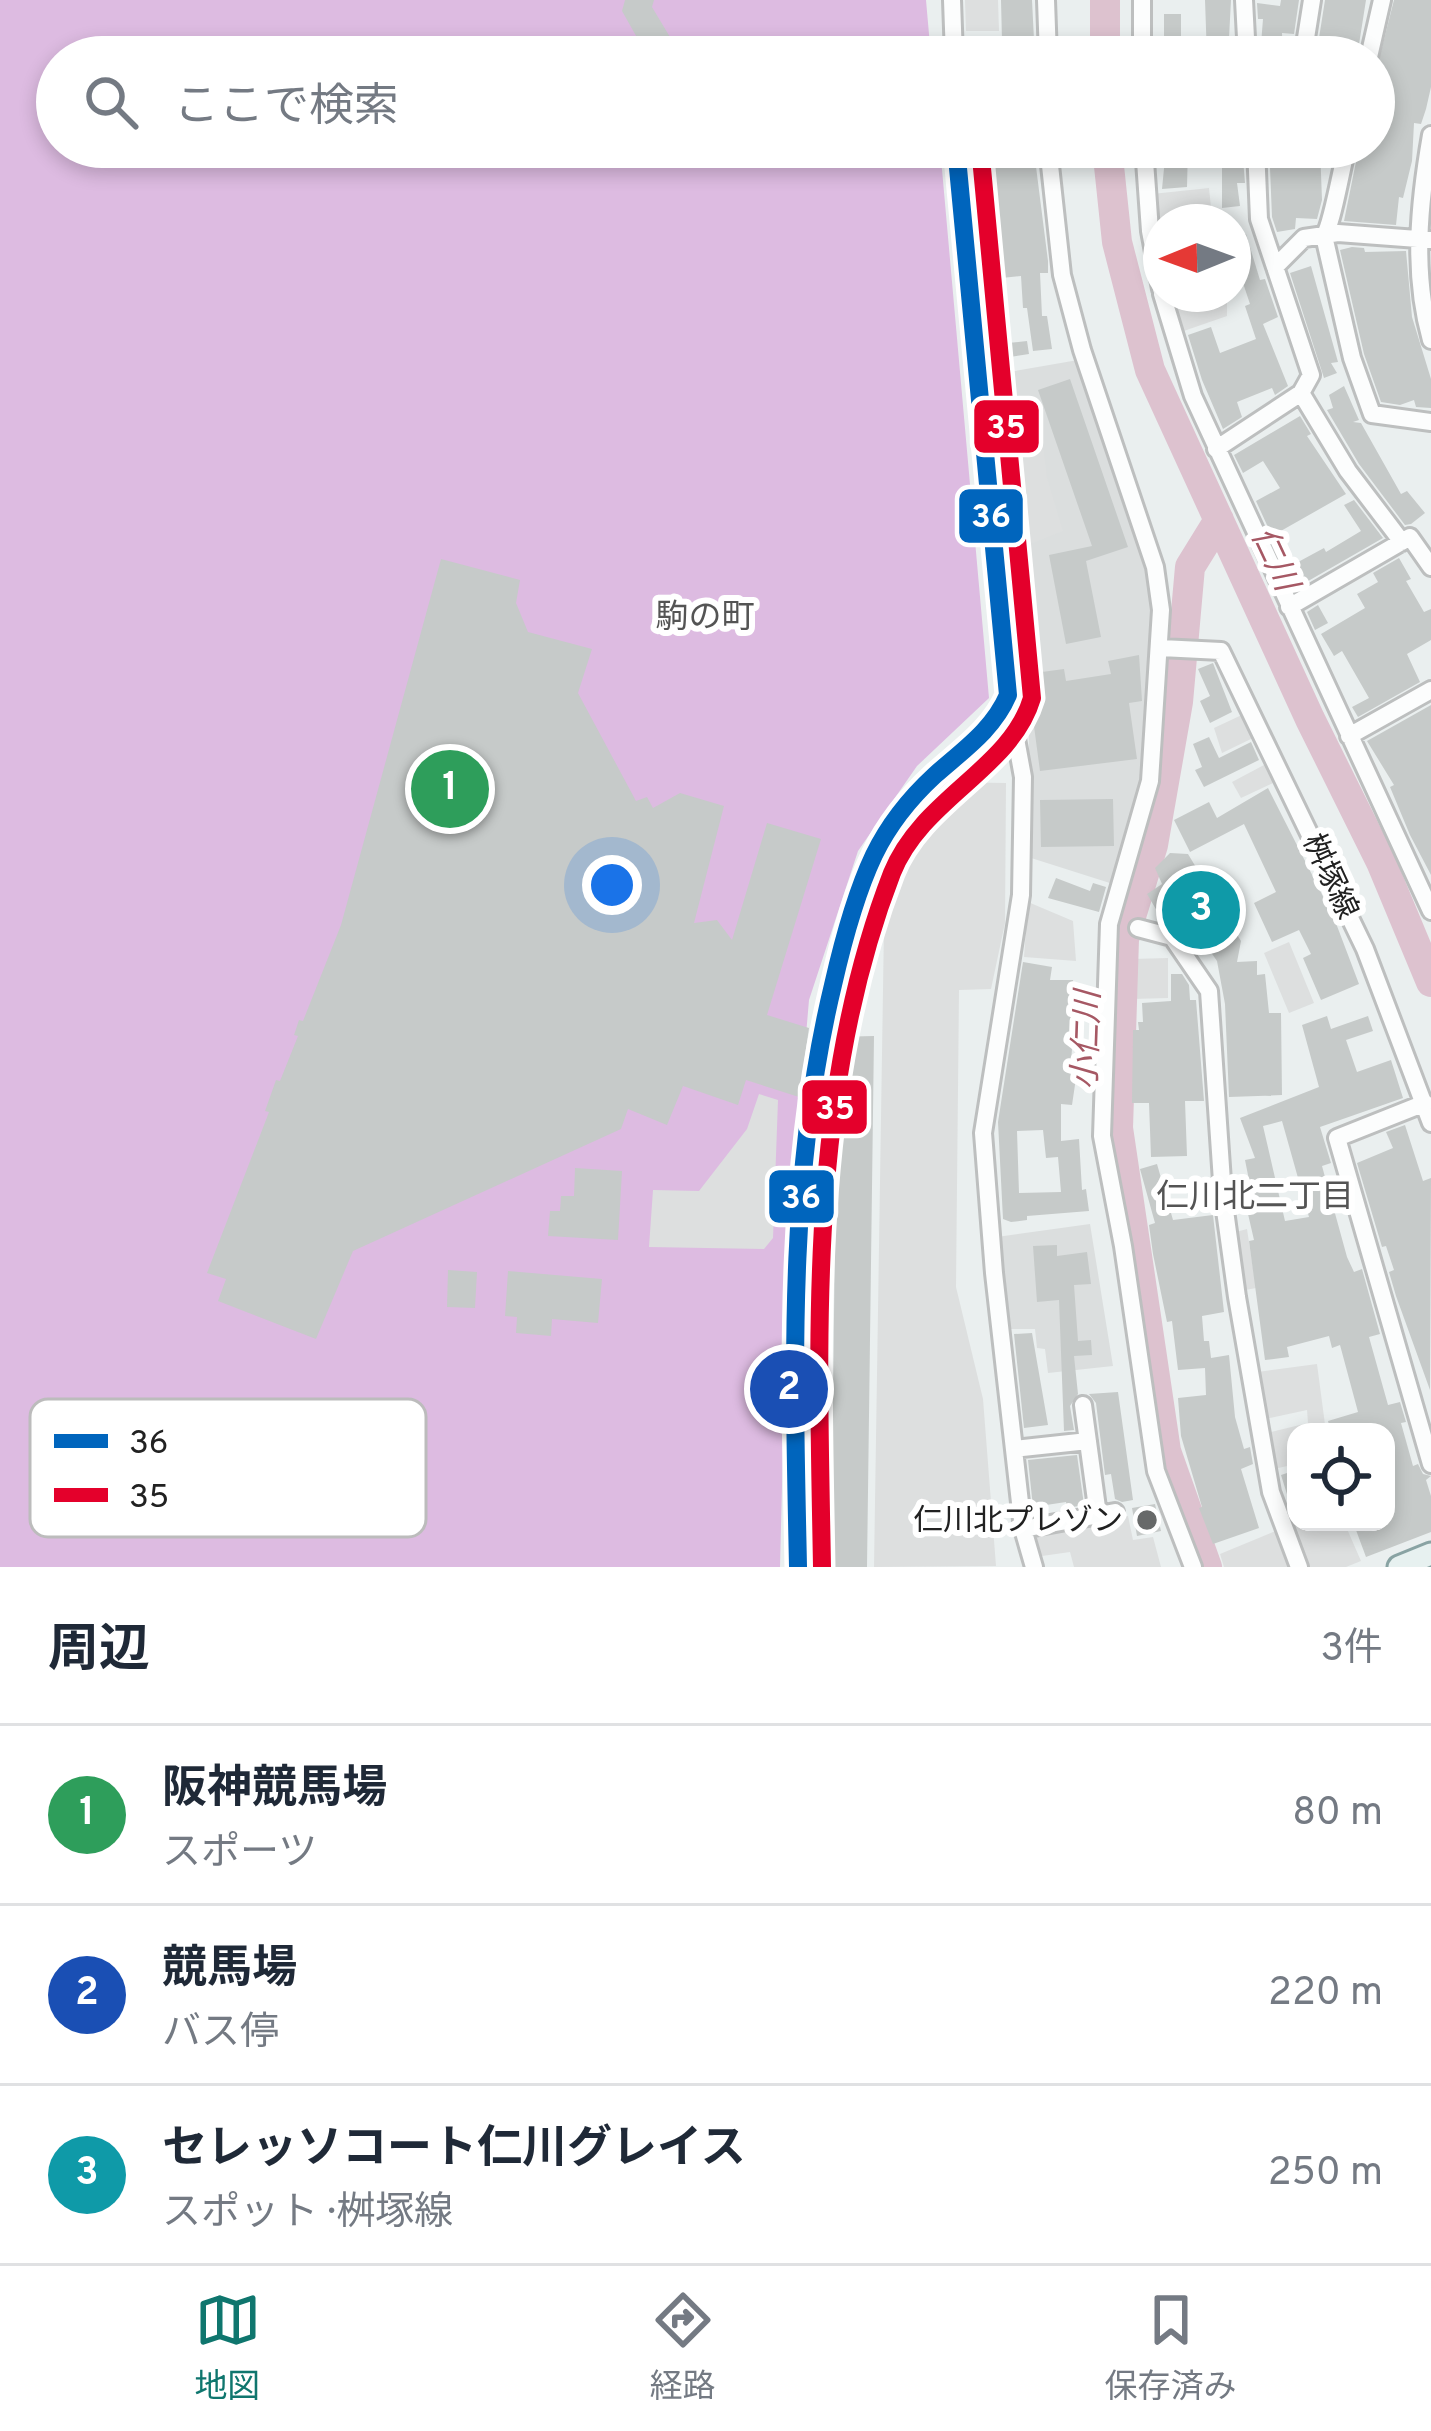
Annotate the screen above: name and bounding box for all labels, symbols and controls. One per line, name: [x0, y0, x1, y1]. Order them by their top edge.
search box: [36, 36, 1395, 168]
icon: search: [78, 69, 144, 135]
text: ここで検索: [174, 80, 399, 137]
north arrow: [1143, 204, 1251, 312]
line badge: 35: [972, 398, 1041, 455]
text: 35: [986, 409, 1026, 451]
line badge: 36: [957, 487, 1025, 545]
text: 36: [971, 498, 1011, 540]
water label: 仁川: [1239, 521, 1307, 601]
district label: 駒の町: [656, 598, 755, 640]
pin: 1: [411, 744, 489, 834]
street label: 桝塚線: [1293, 828, 1365, 926]
your location: [582, 855, 642, 915]
pin: 3: [1162, 865, 1240, 955]
water label: 小仁川: [1066, 987, 1112, 1090]
line badge: 35: [800, 1078, 869, 1136]
text: 35: [815, 1090, 855, 1132]
line badge: 36: [767, 1168, 836, 1225]
district label: 仁川北二丁目: [1156, 1178, 1354, 1220]
text: 36: [781, 1179, 821, 1221]
pin: 2: [750, 1344, 828, 1434]
legend: [30, 1399, 426, 1537]
map controls: [1287, 1423, 1395, 1531]
button: locate: [1287, 1423, 1395, 1531]
text: 36: [129, 1424, 169, 1466]
text: 35: [129, 1478, 169, 1520]
place label: 仁川北プレゾン: [913, 1504, 1123, 1541]
marker: 仁川北プレゾン: [1134, 1507, 1160, 1533]
text: 周辺: [48, 1620, 150, 1685]
text: 3件: [1321, 1626, 1383, 1675]
text: 阪神競馬場: [162, 1762, 387, 1819]
text: 1: [79, 1790, 95, 1839]
text: 80 m: [1292, 1790, 1383, 1839]
text: スポーツ: [162, 1830, 317, 1879]
text: 競馬場: [162, 1942, 297, 1999]
text: 2: [75, 1970, 99, 2019]
text: 220 m: [1268, 1970, 1383, 2019]
text: バス停: [162, 2010, 279, 2059]
text: セレッソコート仁川グレイス: [162, 2122, 746, 2179]
text: 3: [75, 2150, 99, 2199]
text: 250 m: [1268, 2150, 1383, 2199]
text: スポット · 桝塚線: [162, 2190, 453, 2239]
tab: 地図: [195, 2287, 261, 2410]
tab: 経路: [650, 2287, 716, 2410]
tab: 保存済み: [1105, 2287, 1237, 2410]

